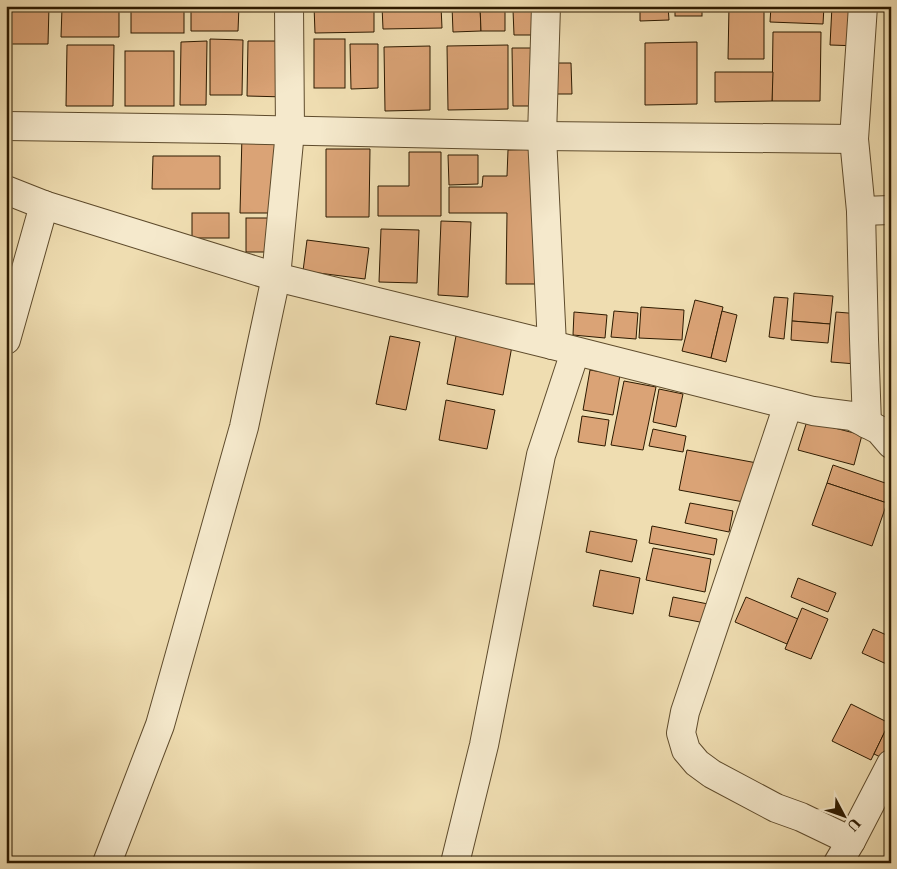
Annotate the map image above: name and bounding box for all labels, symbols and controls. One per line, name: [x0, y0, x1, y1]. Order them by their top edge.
north arrow: [820, 792, 870, 842]
text: U: [843, 814, 864, 835]

